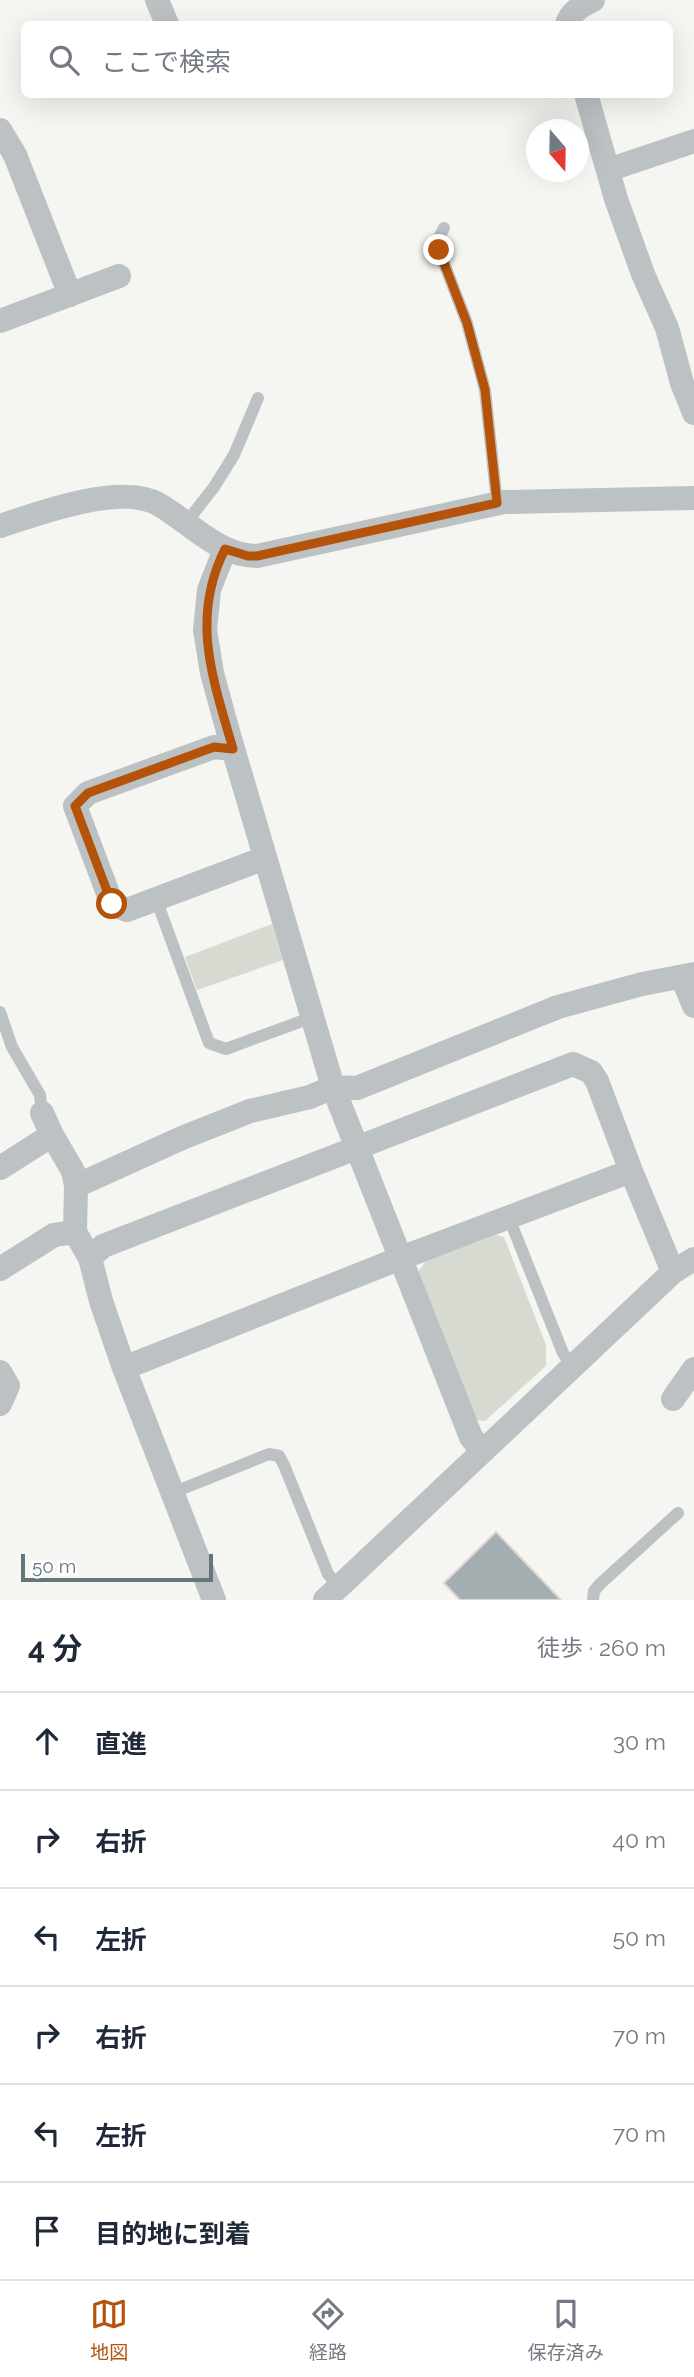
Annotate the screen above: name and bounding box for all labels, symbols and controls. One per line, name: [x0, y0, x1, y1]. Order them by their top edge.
search box: [21, 21, 673, 98]
icon: search: [45, 41, 83, 79]
text: ここで検索: [101, 47, 231, 77]
north arrow: [526, 119, 589, 182]
route end: [423, 234, 454, 265]
route start: [96, 888, 127, 919]
scale bar: [21, 1551, 214, 1583]
text: 50 m: [32, 1555, 76, 1577]
text: 4 分: [28, 1631, 82, 1666]
text: 徒歩 · 260 m: [537, 1634, 666, 1661]
icon: ahead: [28, 1722, 66, 1760]
text: 30 m: [613, 1728, 666, 1755]
text: 直進: [95, 1729, 147, 1759]
icon: right: [28, 1820, 66, 1858]
text: 40 m: [612, 1826, 666, 1853]
text: 右折: [95, 1827, 147, 1857]
icon: left: [28, 1918, 66, 1956]
text: 50 m: [612, 1924, 666, 1951]
text: 左折: [95, 1925, 147, 1955]
icon: right: [28, 2016, 66, 2054]
text: 70 m: [613, 2022, 666, 2049]
text: 右折: [95, 2023, 147, 2053]
icon: left: [28, 2114, 66, 2152]
text: 70 m: [613, 2120, 666, 2147]
text: 左折: [95, 2121, 147, 2151]
icon: arrive: [28, 2212, 66, 2250]
text: 目的地に到着: [95, 2219, 251, 2249]
tab: 地図: [90, 2295, 128, 2364]
tab: 経路: [309, 2295, 347, 2364]
tab: 保存済み: [528, 2295, 604, 2364]

